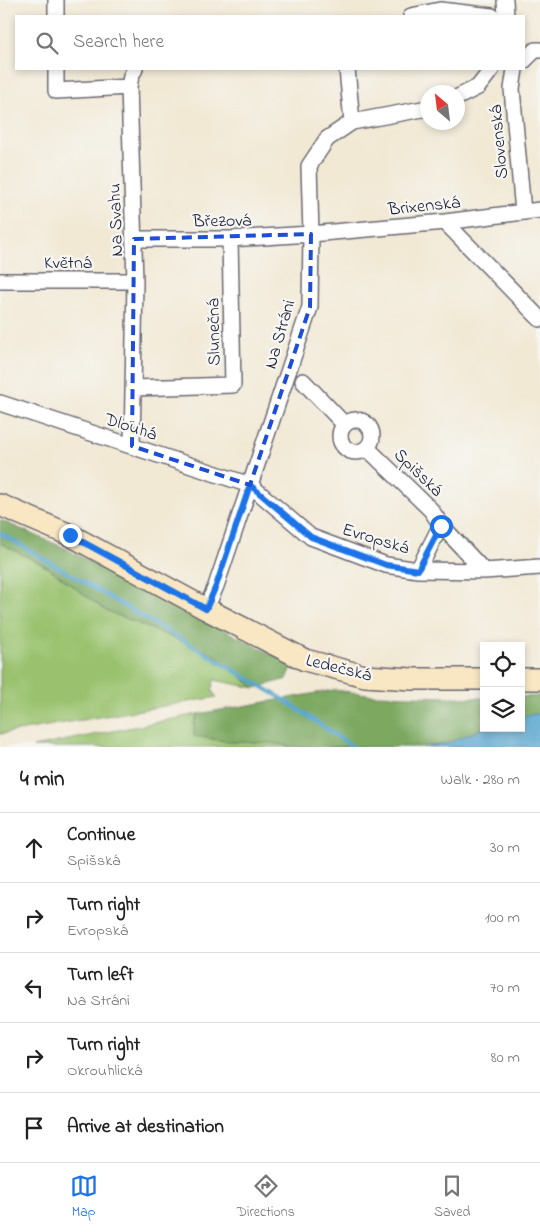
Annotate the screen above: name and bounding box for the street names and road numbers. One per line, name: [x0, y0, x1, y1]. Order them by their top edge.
street label: Slovenská: [484, 104, 516, 180]
street label: Na Svahu: [103, 183, 131, 257]
street label: Brixenská: [386, 190, 461, 224]
street label: Březová: [191, 208, 252, 236]
street label: Květná: [44, 251, 92, 277]
street label: Na Stráni: [259, 297, 303, 372]
street label: Slunečná: [201, 298, 229, 366]
street label: Dlouhá: [100, 407, 160, 449]
street label: Spišská: [387, 443, 448, 504]
street label: Evropská: [339, 517, 412, 562]
street label: Ledečská: [303, 648, 374, 690]

